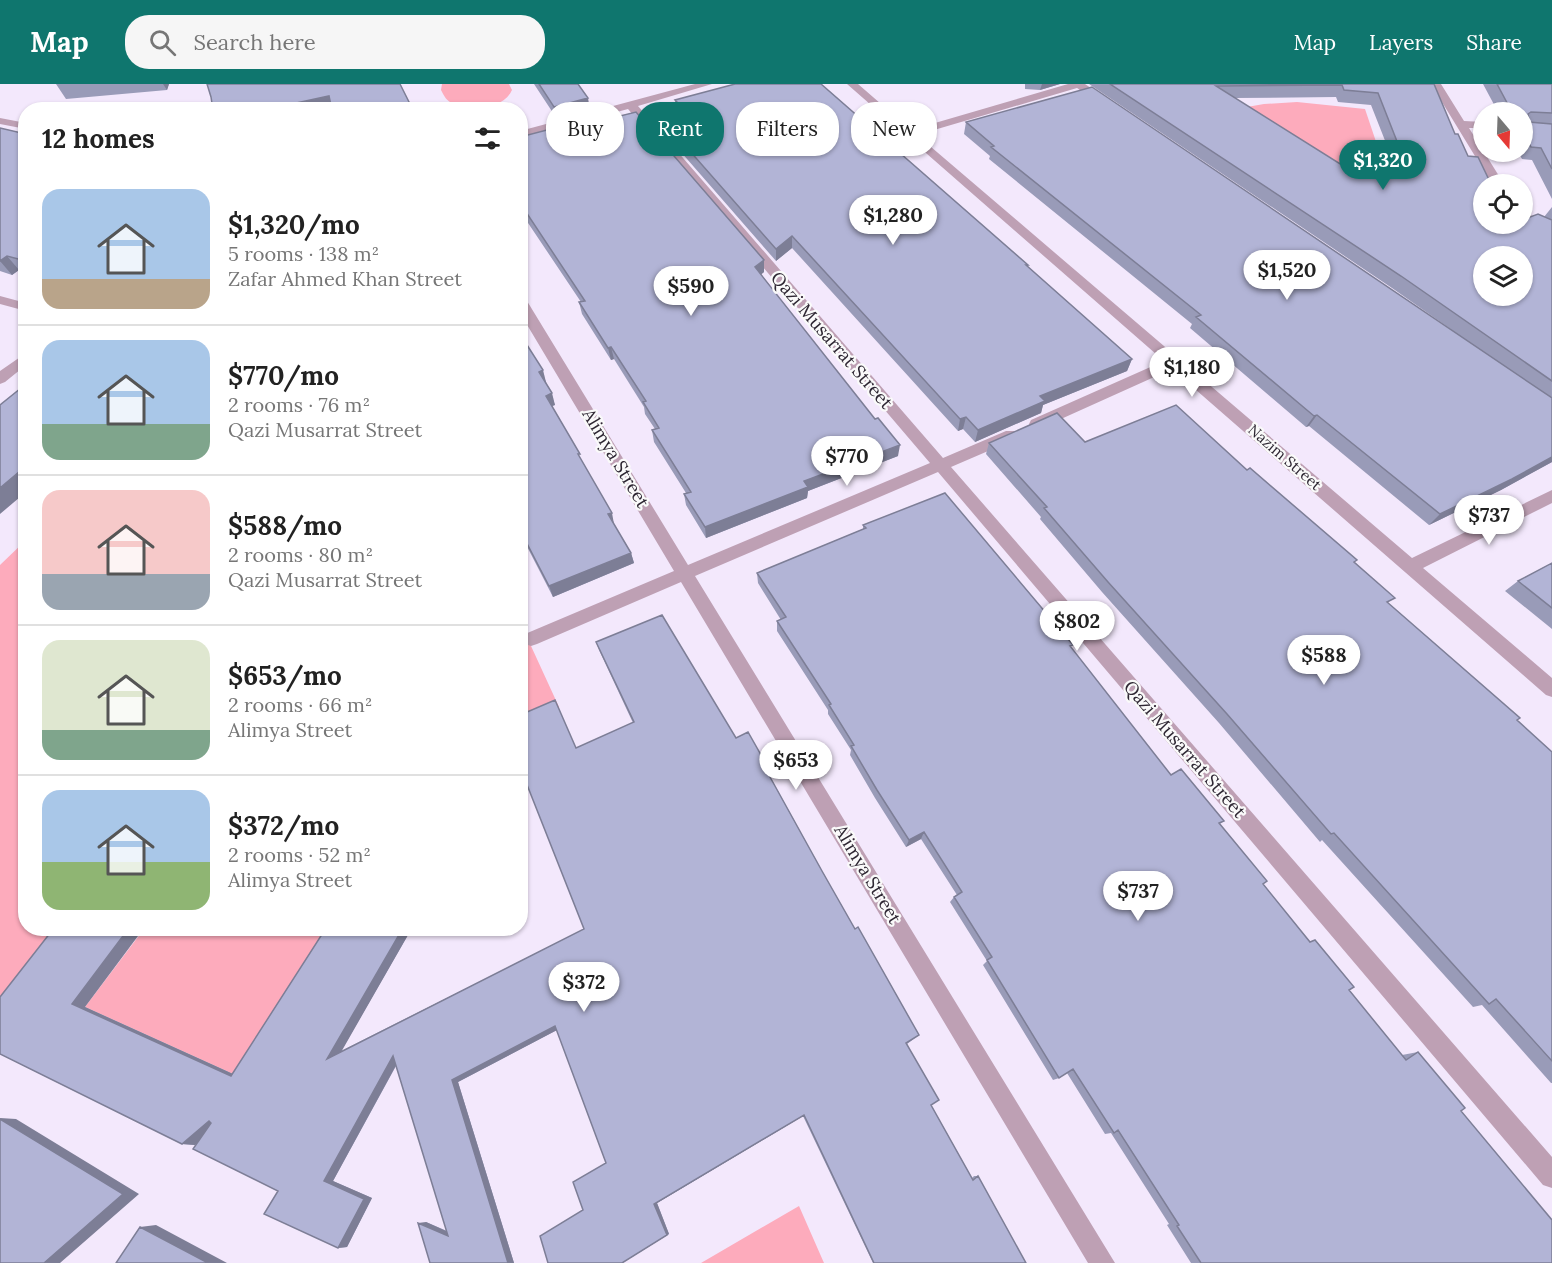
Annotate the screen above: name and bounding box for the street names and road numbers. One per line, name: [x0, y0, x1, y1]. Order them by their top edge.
street label: Qazi Musarrat Street: [766, 266, 898, 414]
street label: Alimya Street: [577, 403, 655, 512]
street label: Nazim Street: [1244, 420, 1326, 494]
street label: Qazi Musarrat Street: [1119, 675, 1251, 823]
street label: Alimya Street: [829, 819, 907, 928]

